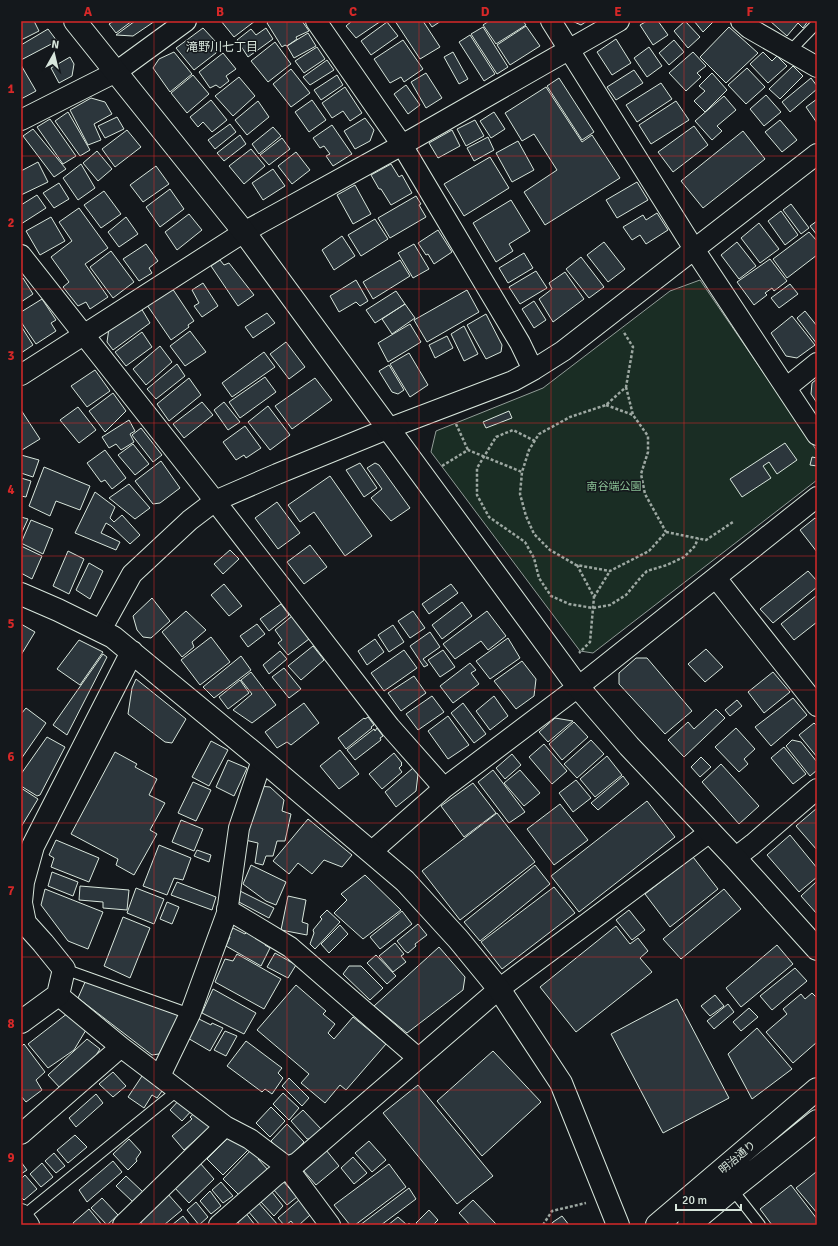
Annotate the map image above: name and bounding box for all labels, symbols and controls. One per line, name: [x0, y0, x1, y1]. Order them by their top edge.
text: A: [84, 4, 93, 20]
text: B: [216, 4, 224, 20]
text: C: [349, 4, 357, 20]
text: D: [481, 4, 490, 20]
text: E: [614, 4, 622, 20]
text: F: [747, 4, 754, 20]
north arrow: [34, 34, 74, 74]
text: N: [51, 38, 60, 52]
district label: 滝野川七丁目: [186, 40, 258, 55]
text: 1: [7, 81, 15, 97]
text: 2: [7, 215, 15, 231]
text: 3: [7, 348, 15, 364]
park label: 南谷端公園: [587, 480, 642, 493]
text: 4: [7, 482, 15, 498]
text: 5: [7, 616, 15, 632]
text: 6: [7, 749, 15, 765]
text: 7: [7, 883, 15, 899]
text: 8: [7, 1016, 15, 1032]
street label: 明治通り: [716, 1138, 758, 1177]
text: 9: [7, 1150, 15, 1166]
scale bar: [676, 1186, 741, 1212]
text: 20 m: [682, 1193, 707, 1208]

